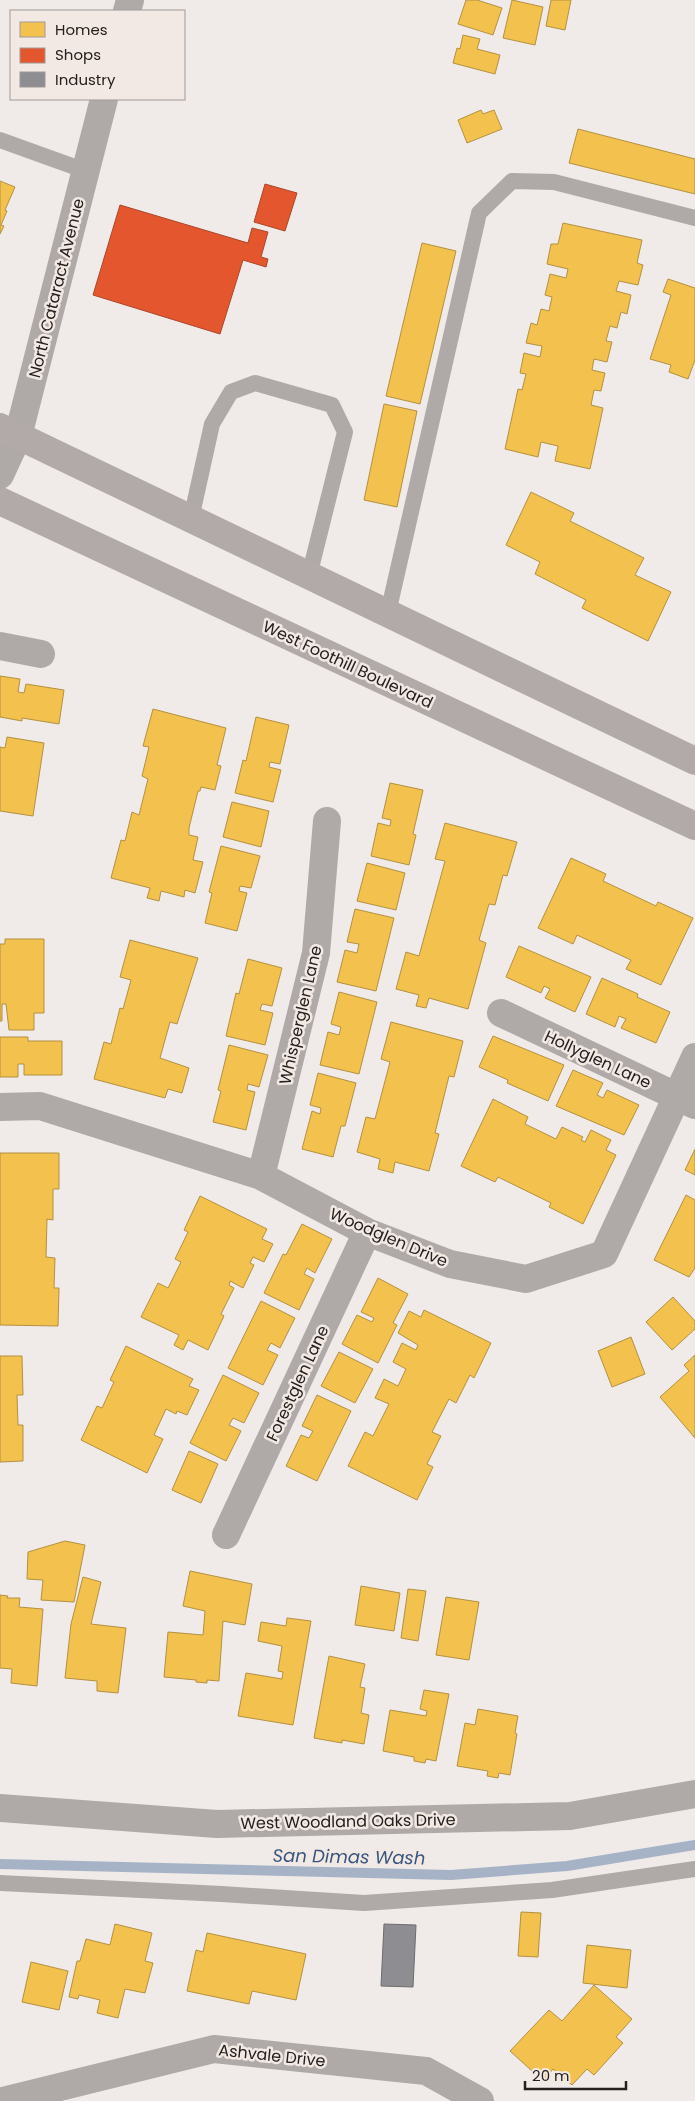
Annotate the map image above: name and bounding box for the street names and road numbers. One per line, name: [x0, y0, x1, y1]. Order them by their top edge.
street label: North Cataract Avenue: [23, 196, 90, 380]
street label: West Foothill Boulevard: [259, 615, 437, 714]
street label: Whisperglen Lane: [273, 943, 328, 1087]
street label: Hollyglen Lane: [541, 1025, 655, 1094]
street label: Woodglen Drive: [326, 1202, 451, 1273]
street label: Forestglen Lane: [261, 1321, 334, 1445]
street label: West Woodland Oaks Drive: [240, 1808, 456, 1835]
street label: Ashvale Drive: [217, 2038, 327, 2073]

